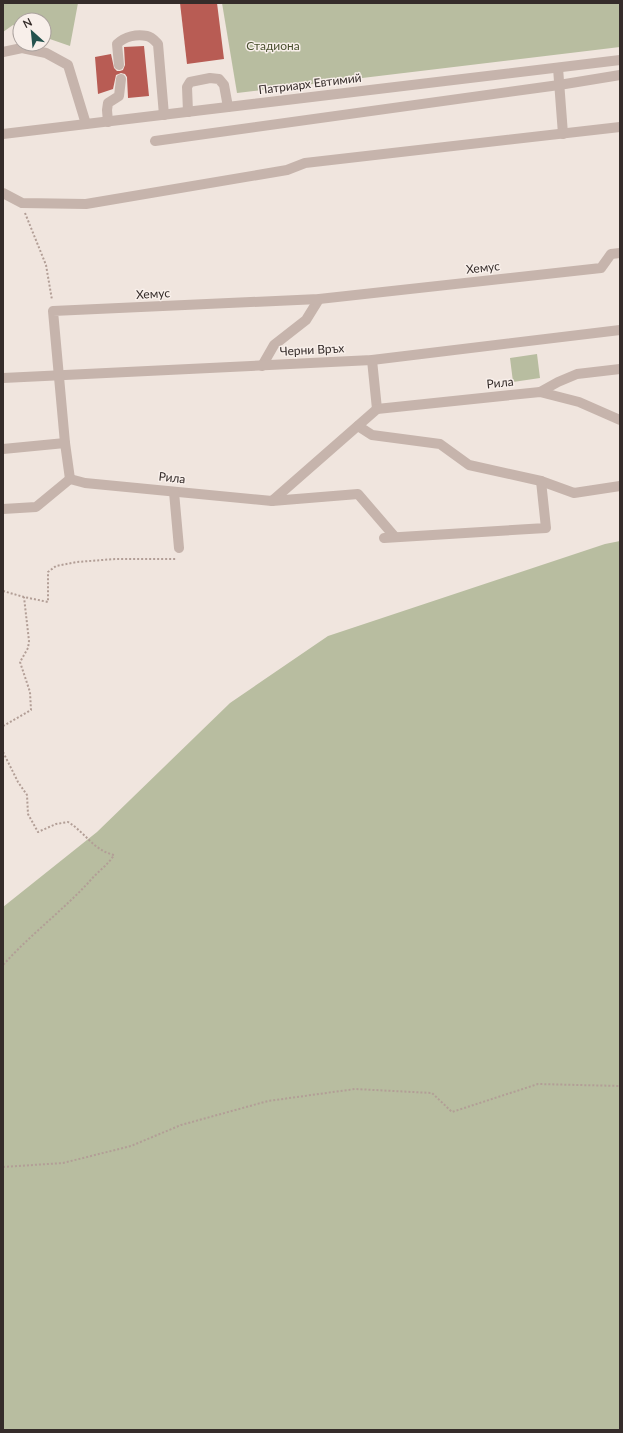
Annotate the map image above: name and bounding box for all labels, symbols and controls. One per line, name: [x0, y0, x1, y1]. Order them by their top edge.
north arrow: [12, 12, 52, 52]
text: N: [21, 15, 34, 30]
park label: Стадиона: [246, 38, 300, 53]
street label: Патриарх Евтимий: [258, 70, 362, 97]
street label: Хемус: [465, 258, 501, 277]
street label: Хемус: [136, 285, 171, 302]
street label: Черни Връх: [279, 340, 345, 359]
street label: Рила: [486, 374, 514, 391]
street label: Рила: [158, 469, 186, 486]

